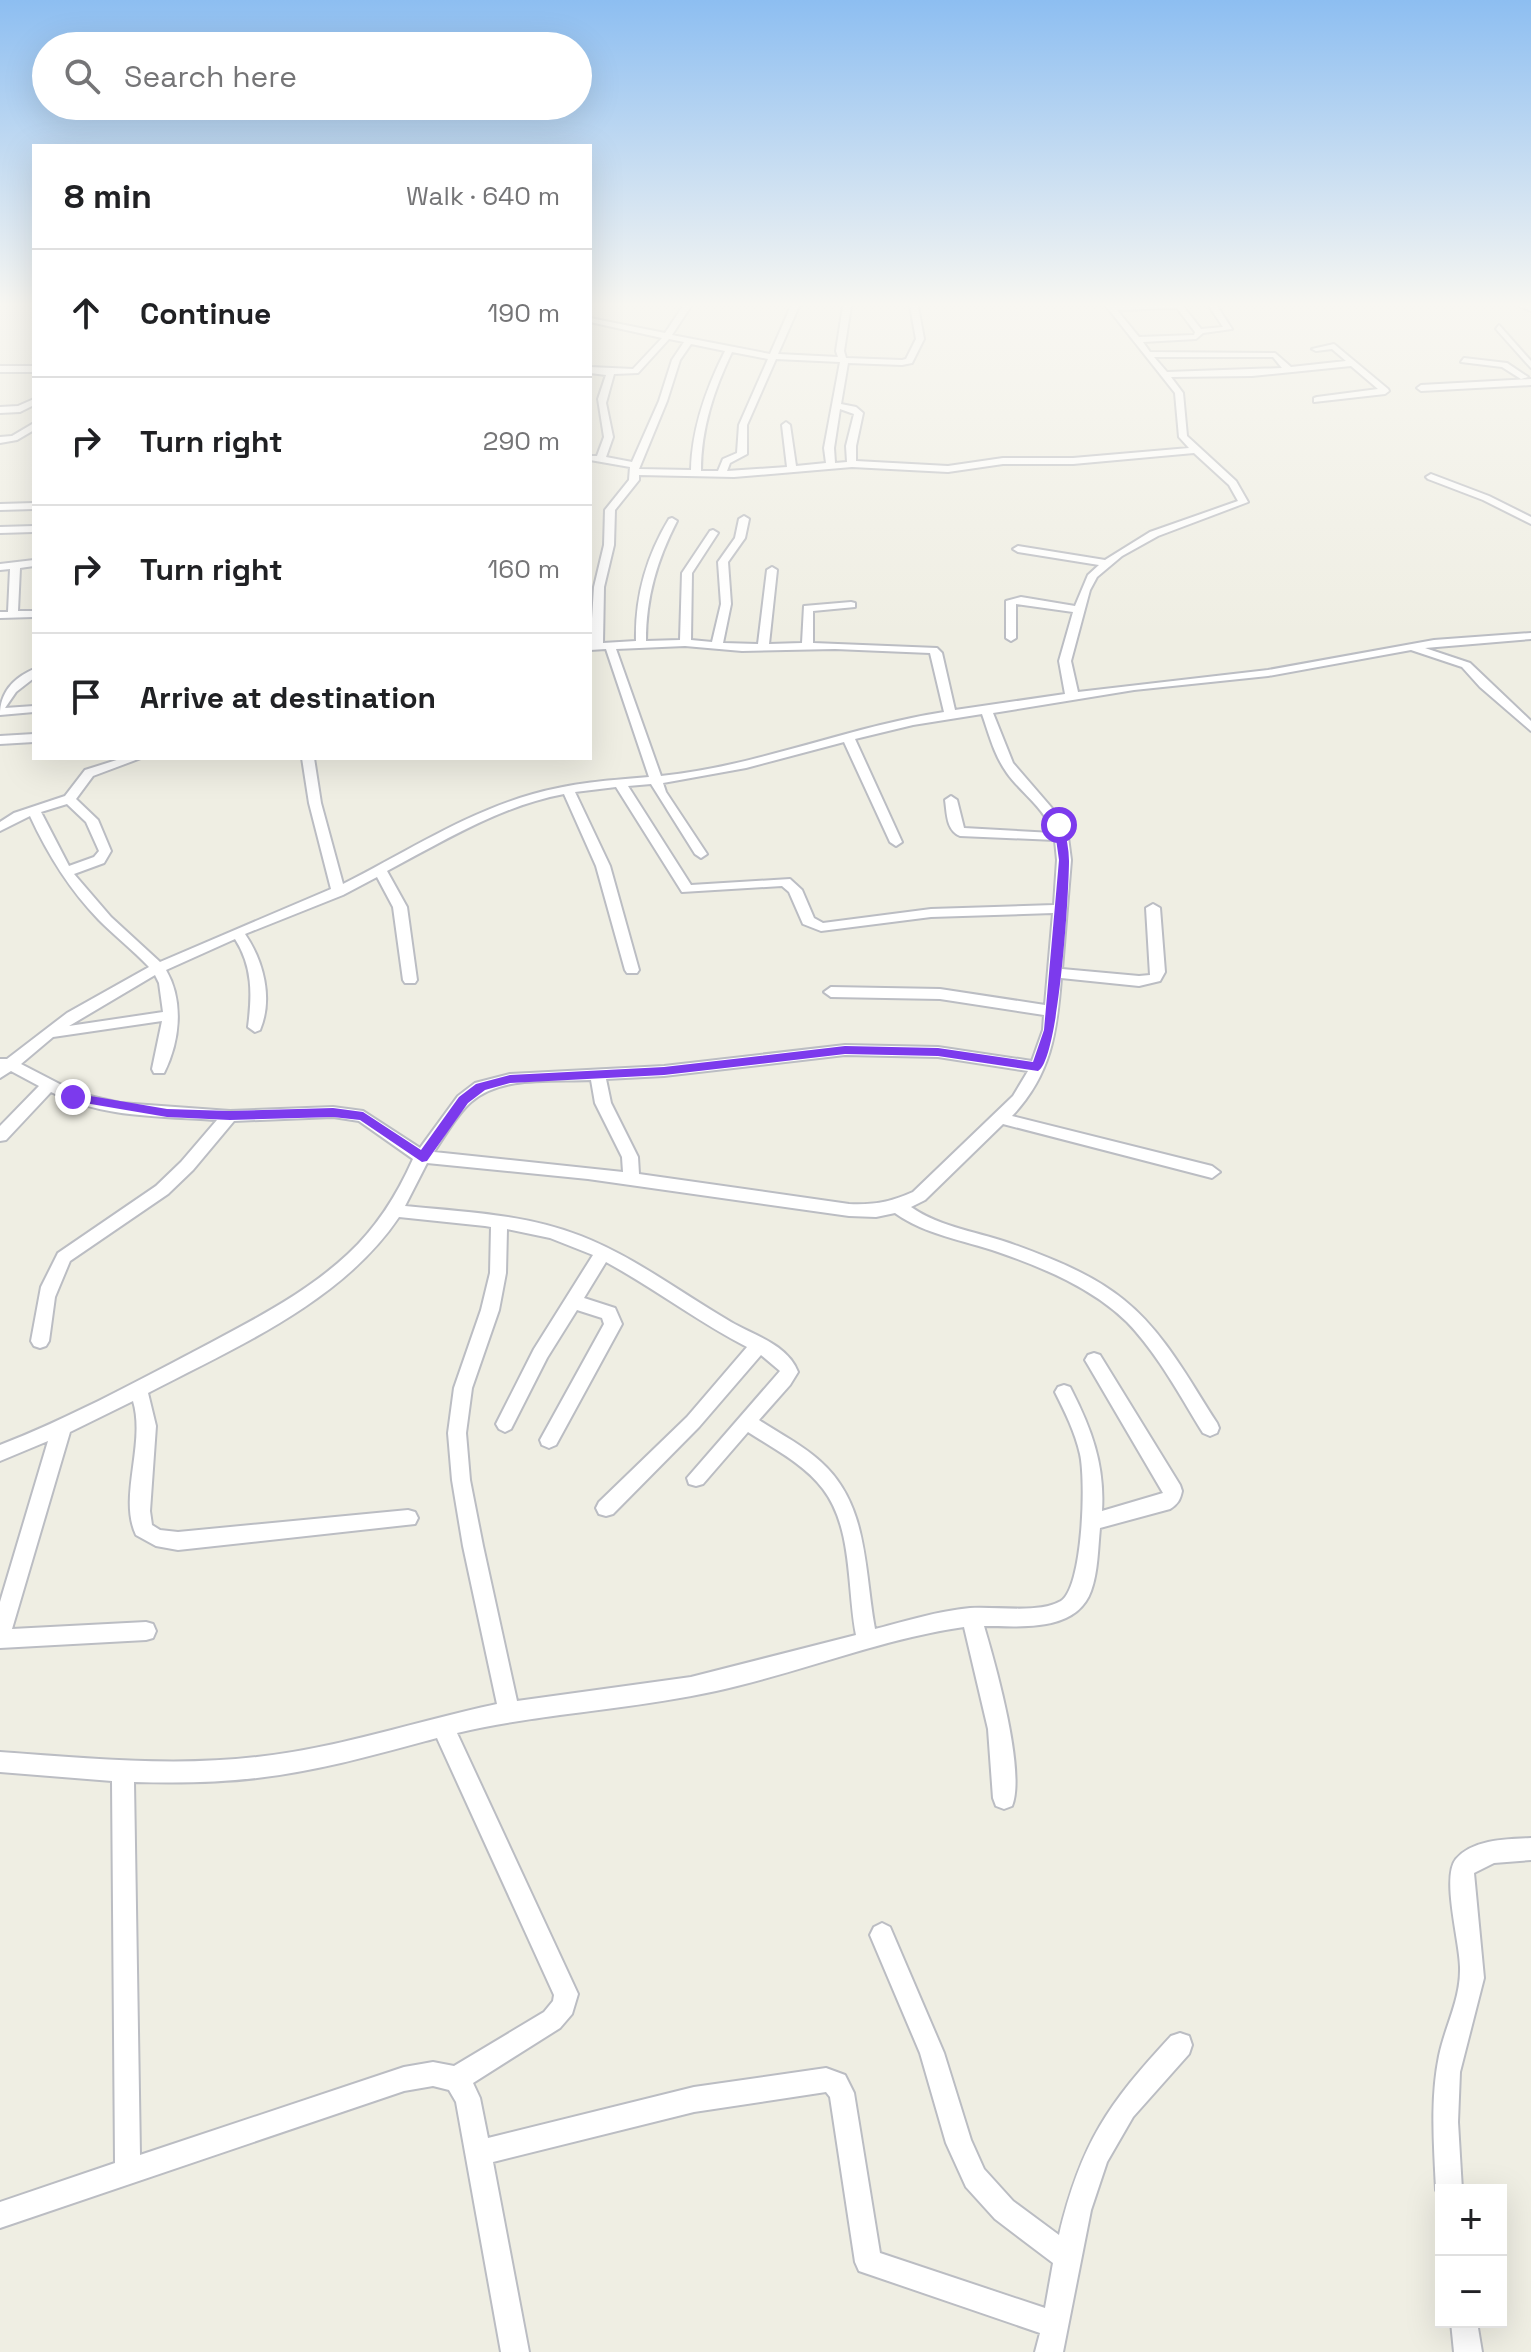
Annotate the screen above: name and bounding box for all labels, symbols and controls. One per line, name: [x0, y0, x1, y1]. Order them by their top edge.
search box: [32, 32, 592, 120]
icon: search: [60, 54, 104, 98]
text: Search here: [124, 57, 297, 96]
text: 8 min: [64, 175, 152, 218]
text: Walk · 640 m: [406, 179, 560, 213]
icon: ahead: [64, 291, 108, 335]
text: Continue: [140, 294, 271, 333]
text: 190 m: [488, 296, 560, 330]
icon: right: [64, 419, 108, 463]
text: Turn right: [140, 422, 283, 461]
text: 290 m: [483, 424, 560, 458]
icon: right: [64, 547, 108, 591]
text: Turn right: [140, 550, 283, 589]
text: 160 m: [488, 552, 560, 586]
icon: arrive: [64, 675, 108, 719]
text: Arrive at destination: [140, 678, 436, 717]
route start: [1041, 807, 1077, 843]
route end: [55, 1079, 91, 1115]
map controls: [1435, 2184, 1507, 2328]
button: +: [1435, 2184, 1507, 2256]
button: −: [1435, 2256, 1507, 2328]

